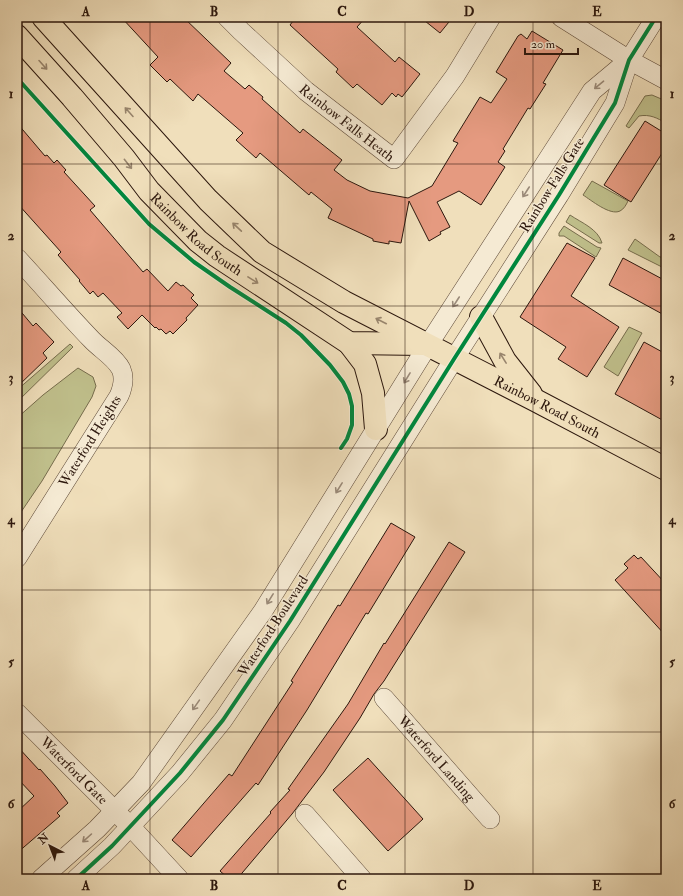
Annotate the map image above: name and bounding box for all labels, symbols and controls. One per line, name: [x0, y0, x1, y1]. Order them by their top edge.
text: A: [81, 4, 91, 20]
text: B: [210, 4, 218, 20]
text: C: [337, 4, 347, 20]
text: D: [464, 4, 475, 20]
text: E: [592, 4, 602, 20]
scale bar: [525, 30, 578, 56]
text: 20 m: [531, 37, 556, 52]
one-way arrow: [38, 60, 47, 70]
street label: Rainbow Falls Heath: [296, 81, 398, 165]
one-way arrow: [593, 81, 604, 90]
text: 1: [9, 86, 14, 102]
text: 1: [670, 86, 675, 102]
one-way arrow: [124, 107, 134, 117]
street label: Rainbow Falls Gate: [516, 134, 588, 236]
one-way arrow: [124, 158, 132, 169]
one-way arrow: [522, 187, 530, 198]
street label: Rainbow Road South: [147, 189, 246, 279]
one-way arrow: [232, 223, 242, 232]
text: 2: [8, 228, 15, 244]
text: 2: [669, 228, 676, 244]
one-way arrow: [247, 276, 258, 284]
one-way arrow: [451, 296, 459, 308]
one-way arrow: [375, 316, 387, 324]
one-way arrow: [499, 353, 507, 364]
text: 3: [9, 370, 14, 386]
text: 3: [670, 370, 675, 386]
one-way arrow: [403, 372, 411, 384]
street label: Rainbow Road South: [491, 372, 604, 442]
street label: Waterford Heights: [54, 392, 125, 491]
one-way arrow: [335, 483, 343, 494]
text: 4: [6, 512, 15, 528]
text: 4: [667, 512, 676, 528]
street label: Waterford Boulevard: [234, 572, 312, 680]
one-way arrow: [266, 593, 274, 605]
text: 5: [8, 654, 14, 670]
text: 5: [669, 654, 675, 670]
one-way arrow: [192, 700, 200, 711]
street label: Waterford Landing: [394, 711, 480, 805]
street label: Waterford Gate: [36, 732, 112, 808]
text: 6: [8, 796, 16, 812]
text: 6: [669, 796, 677, 812]
north arrow: [30, 826, 70, 866]
text: N: [35, 830, 53, 848]
one-way arrow: [82, 833, 92, 843]
text: A: [81, 878, 91, 894]
text: B: [210, 878, 218, 894]
text: C: [337, 878, 347, 894]
text: D: [464, 878, 475, 894]
text: E: [592, 878, 602, 894]

